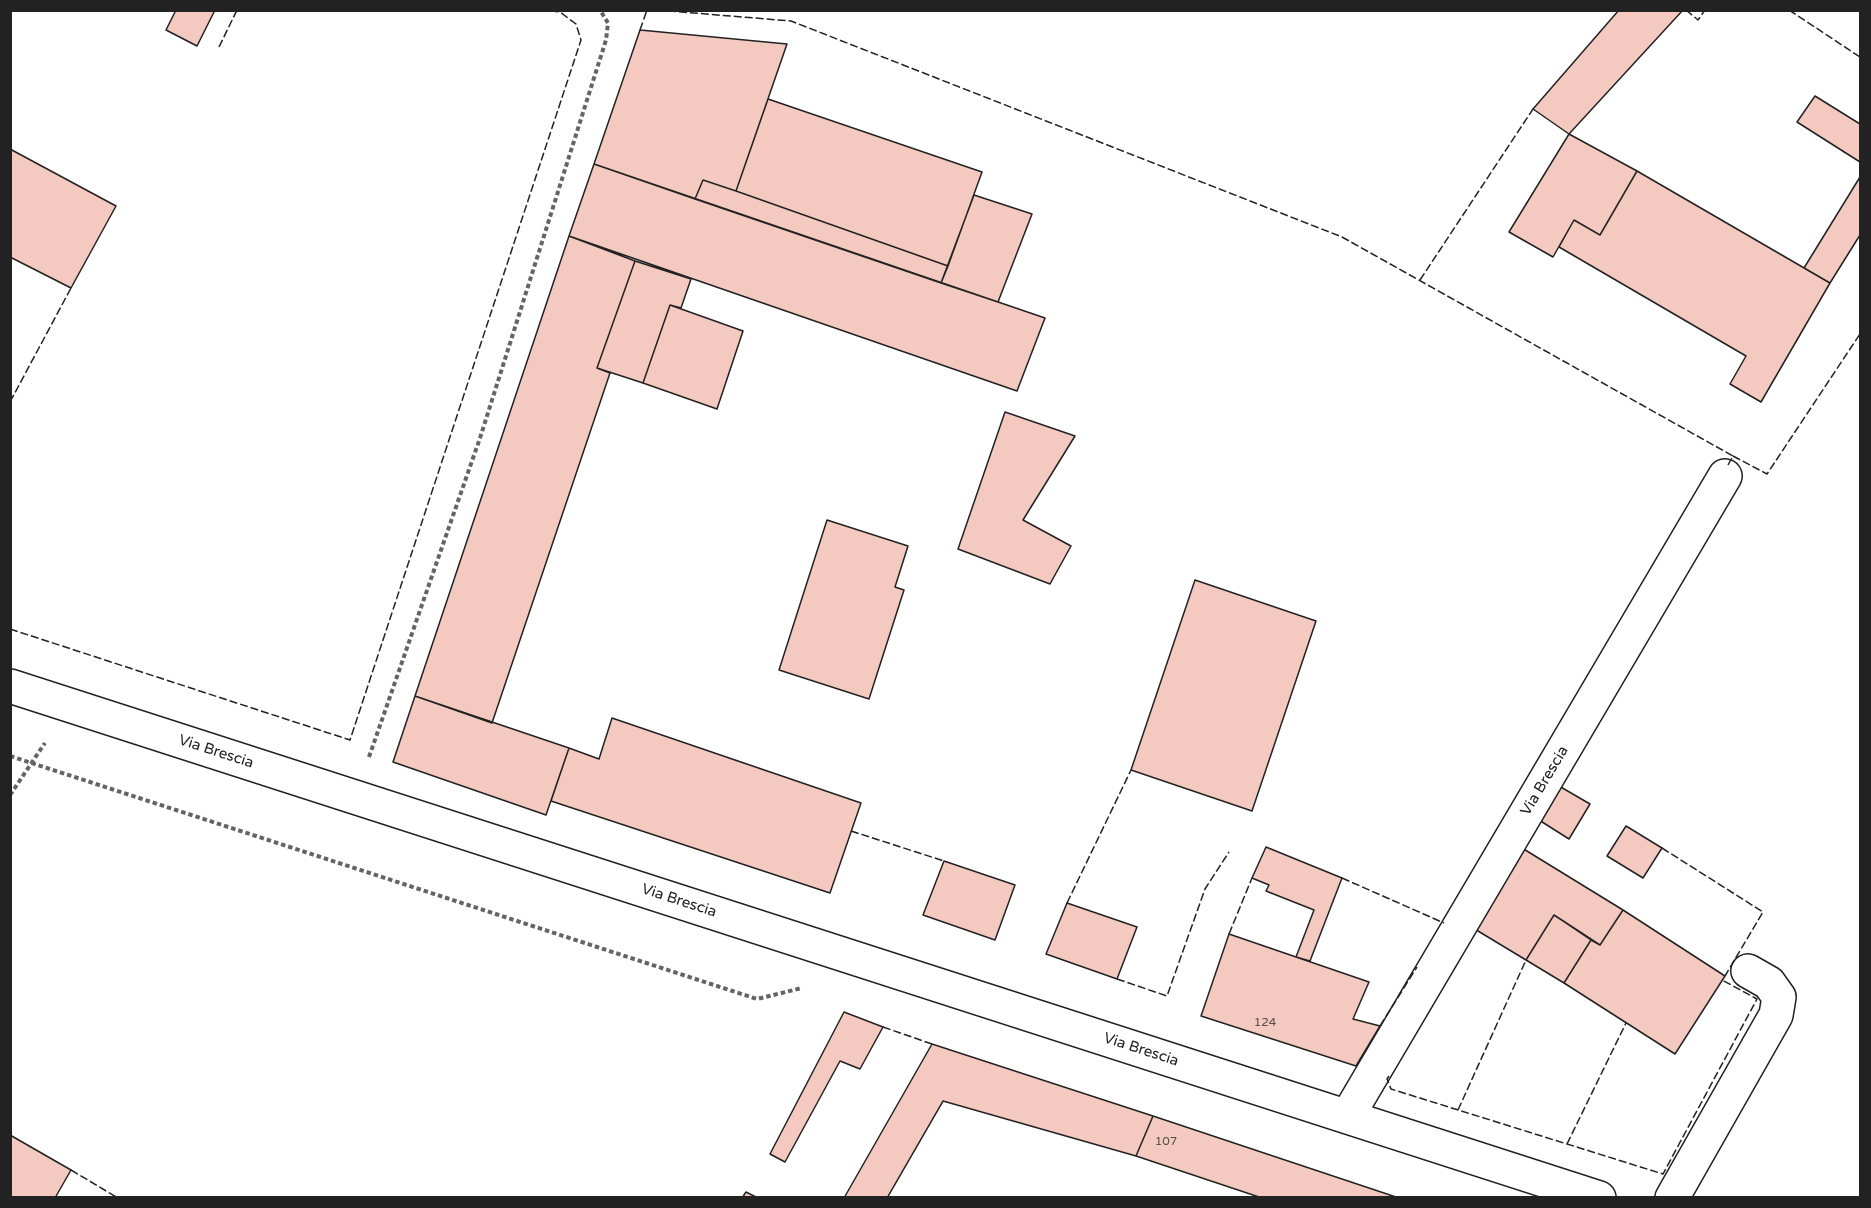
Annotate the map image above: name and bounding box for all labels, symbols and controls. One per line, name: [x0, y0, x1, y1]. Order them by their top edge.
street label: Via Brescia: [176, 731, 256, 773]
street label: Via Brescia: [1517, 743, 1573, 819]
street label: Via Brescia: [639, 880, 719, 922]
house number: 124: [1254, 1016, 1276, 1030]
street label: Via Brescia: [1101, 1029, 1181, 1071]
house number: 107: [1155, 1135, 1177, 1149]

